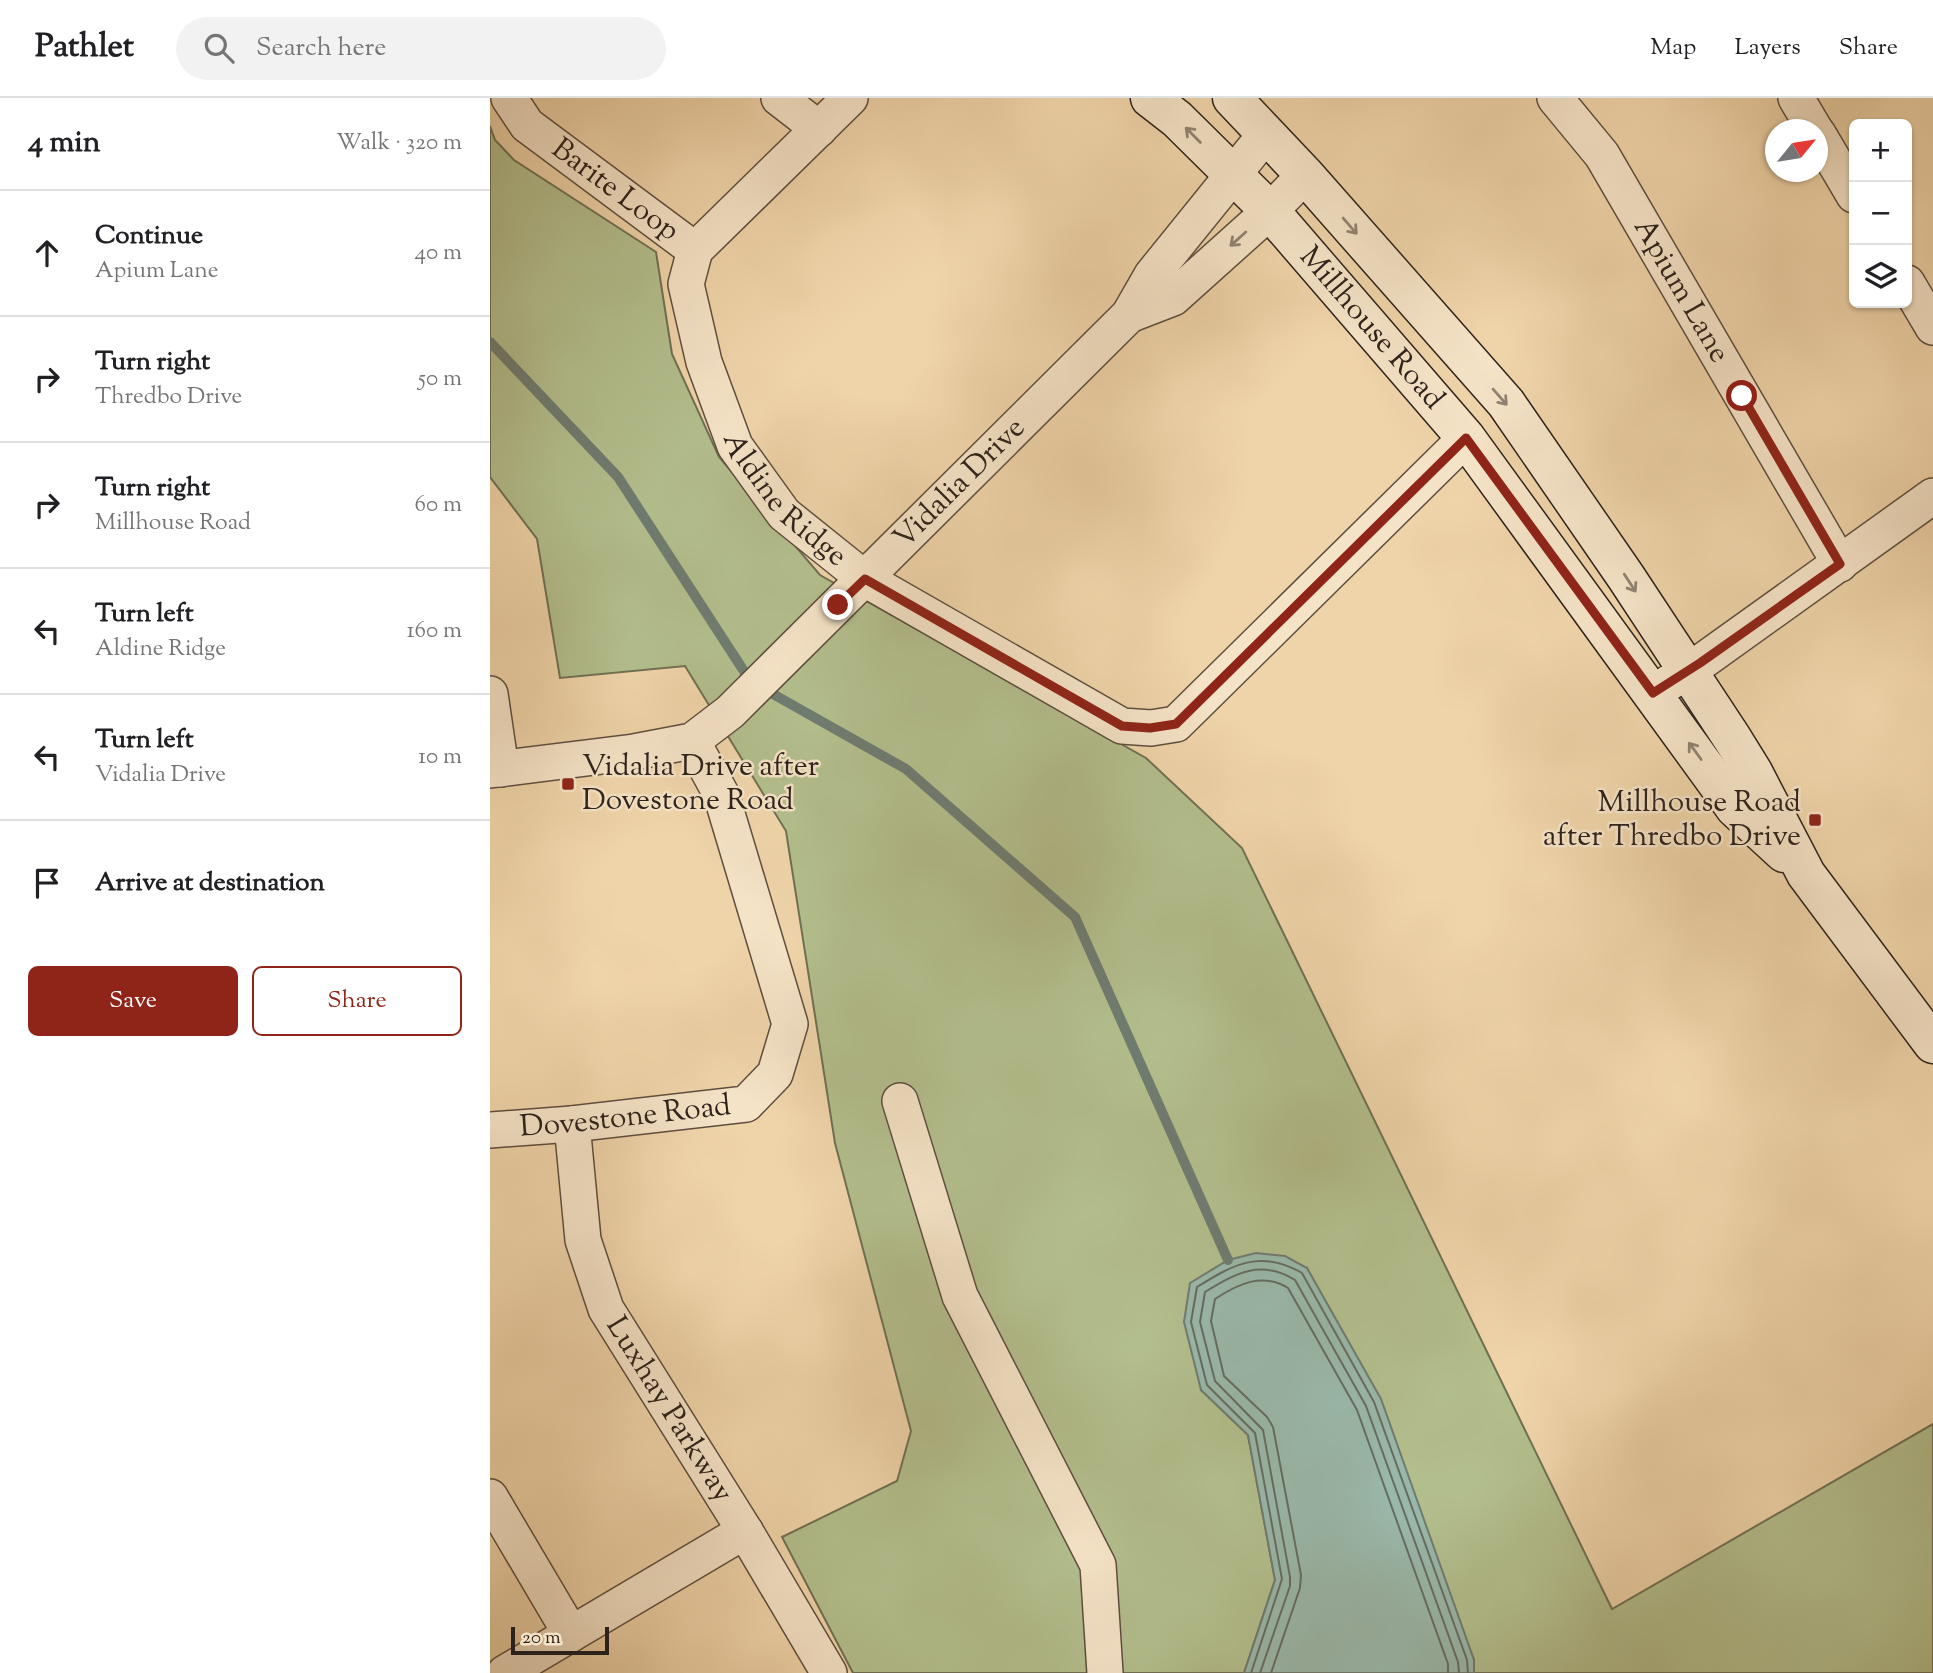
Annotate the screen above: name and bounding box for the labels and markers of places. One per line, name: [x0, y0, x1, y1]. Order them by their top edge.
place label: Vidalia Drive after Dovestone Road: [582, 746, 819, 823]
marker: Vidalia Drive after Dovestone Road: [560, 776, 576, 792]
place label: Millhouse Road after Thredbo Drive: [1543, 782, 1801, 859]
marker: Millhouse Road after Thredbo Drive: [1807, 812, 1823, 828]

